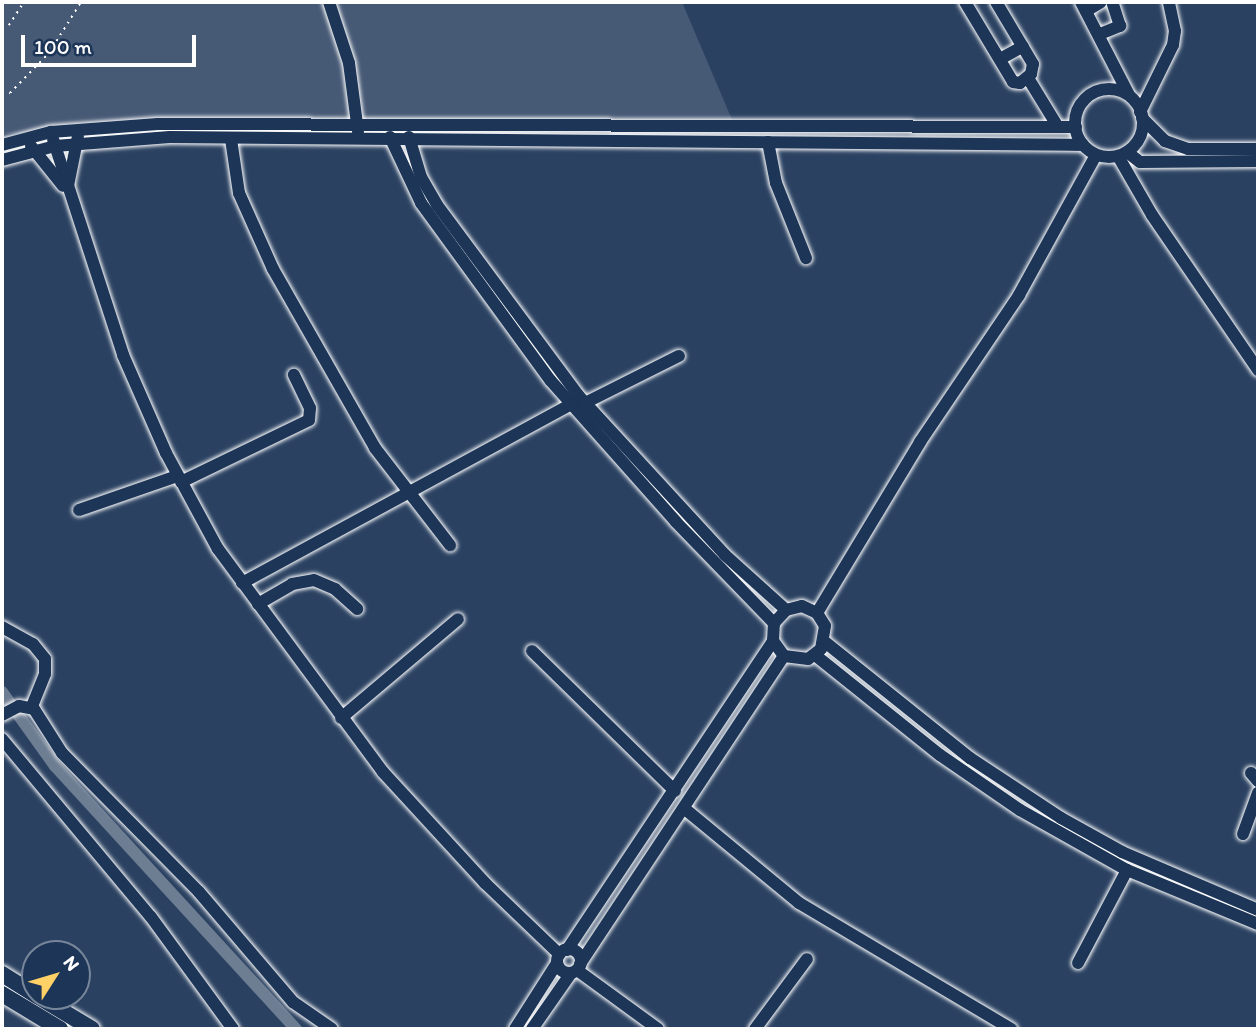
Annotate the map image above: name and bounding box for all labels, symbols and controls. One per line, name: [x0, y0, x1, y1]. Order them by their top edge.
scale bar: [24, 21, 200, 65]
text: 100 m: [34, 34, 92, 59]
north arrow: [21, 940, 91, 1010]
text: N: [59, 951, 85, 975]

